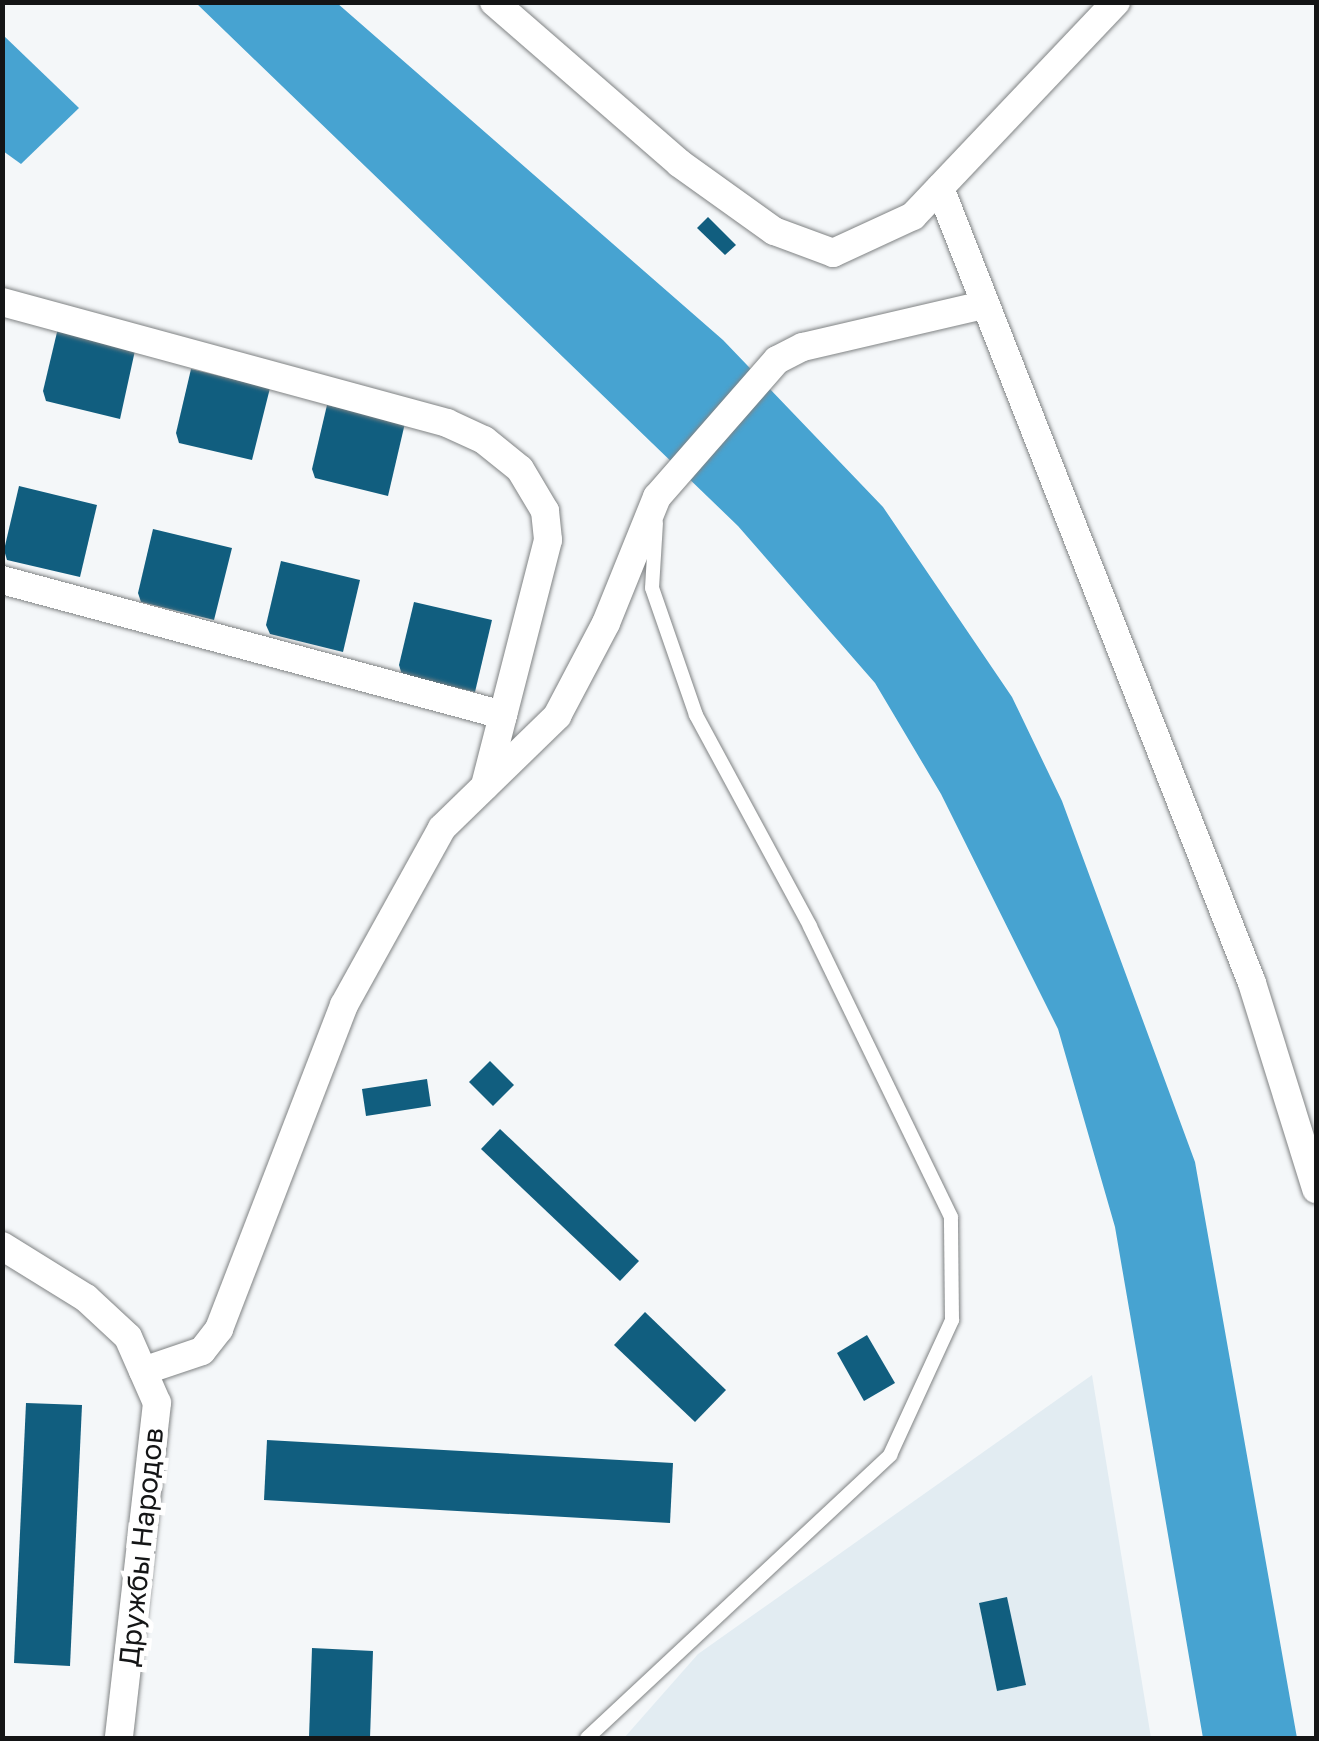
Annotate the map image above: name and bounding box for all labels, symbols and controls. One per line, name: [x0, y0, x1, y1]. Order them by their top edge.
street label: Дружбы Народов: [112, 1426, 170, 1668]

